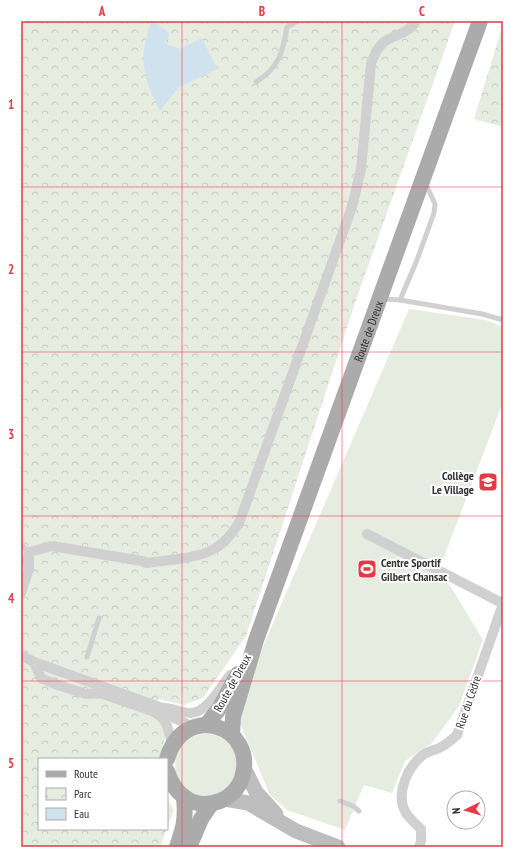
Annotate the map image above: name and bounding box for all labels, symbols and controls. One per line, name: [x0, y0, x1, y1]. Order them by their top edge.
text: A: [98, 3, 106, 20]
text: B: [259, 3, 265, 20]
text: C: [419, 3, 425, 20]
text: 1: [8, 96, 14, 113]
text: 2: [8, 261, 14, 278]
street label: Route de Dreux: [350, 298, 386, 364]
text: 3: [8, 426, 14, 443]
place label: Collège Le Village: [432, 468, 474, 497]
school or university icon: Collège Le Village: [477, 471, 499, 493]
place label: Centre Sportif Gilbert Chansac: [381, 555, 448, 584]
sports icon: Centre Sportif Gilbert Chansac: [356, 558, 378, 580]
text: 4: [8, 590, 15, 607]
street label: Route de Dreux: [210, 651, 254, 715]
street label: Rue du Cèdre: [452, 674, 484, 730]
text: 5: [8, 755, 14, 772]
legend: [38, 758, 168, 830]
text: Route: [74, 766, 98, 781]
text: Parc: [74, 786, 92, 801]
north arrow: [446, 790, 486, 830]
text: Eau: [74, 806, 89, 821]
text: N: [449, 807, 463, 814]

